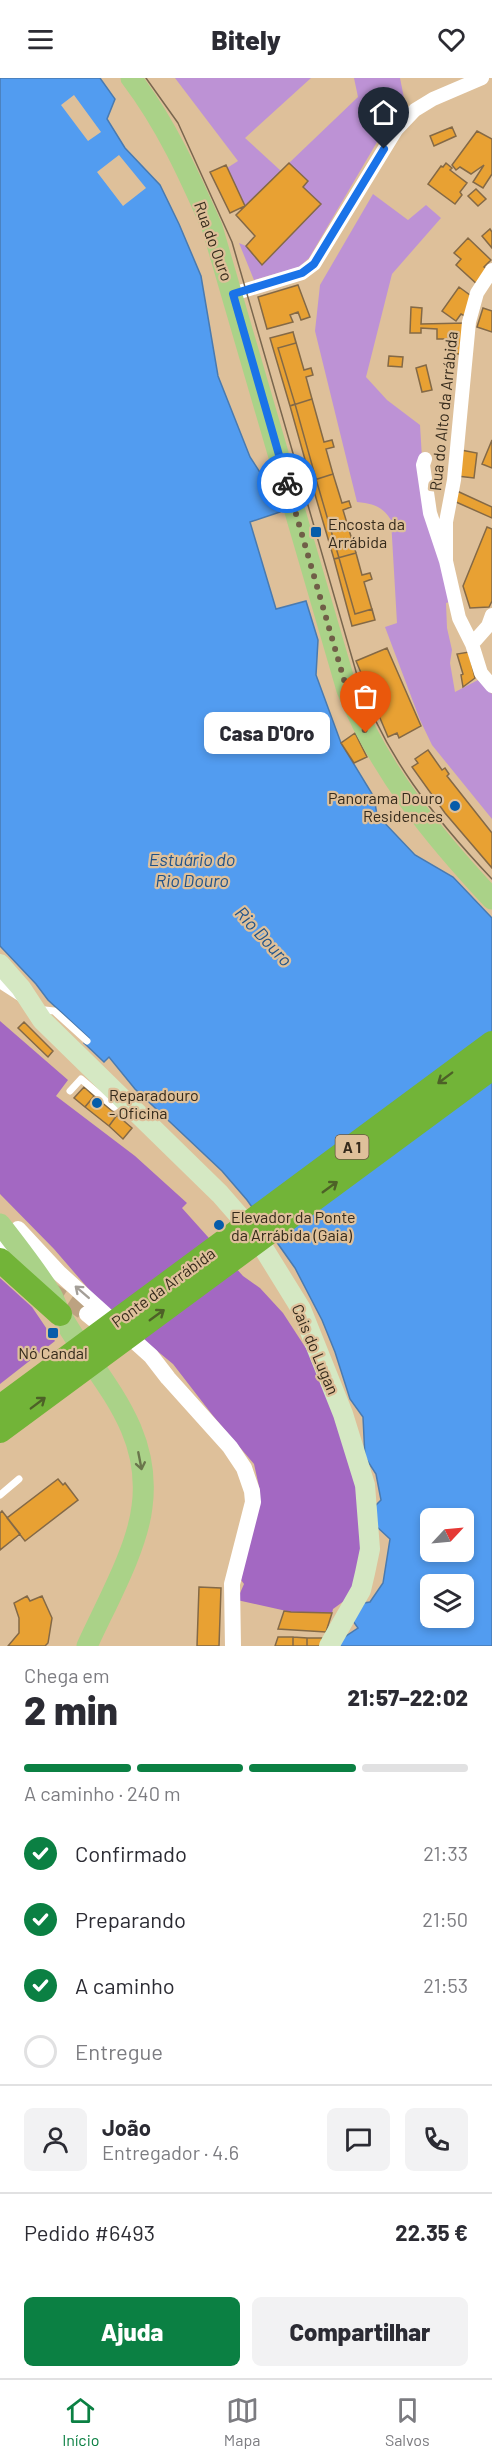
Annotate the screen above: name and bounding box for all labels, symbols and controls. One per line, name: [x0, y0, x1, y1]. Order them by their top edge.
icon: menu: [24, 23, 57, 56]
text: Bitely: [211, 23, 281, 55]
icon: heart: [435, 23, 468, 56]
pin: [358, 87, 409, 149]
icon: home: [367, 96, 400, 129]
street label: Rua do Ouro: [191, 199, 237, 283]
street label: Rua do Alto da Arrábida: [425, 330, 461, 492]
courier: [257, 453, 317, 513]
icon: bike: [271, 467, 304, 500]
place label: Encosta da Arrábida: [328, 514, 405, 551]
marker: Encosta da Arrábida: [309, 525, 323, 539]
pin: [340, 671, 391, 733]
icon: bag: [349, 680, 382, 713]
callout: Casa D'Oro: [204, 712, 330, 754]
text: Casa D'Oro: [220, 721, 314, 745]
place label: Panorama Douro Residences: [328, 788, 443, 825]
marker: Panorama Douro Residences: [448, 799, 462, 813]
water label: Estuário do Rio Douro: [149, 848, 235, 891]
water label: Rio Douro: [231, 902, 297, 970]
one-way arrow: [437, 1071, 453, 1084]
place label: Reparadouro - Oficina: [109, 1085, 199, 1122]
marker: Reparadouro - Oficina: [90, 1096, 104, 1110]
road number: A 1: [336, 1135, 368, 1159]
one-way arrow: [322, 1181, 338, 1193]
place label: Elevador da Ponte da Arrábida (Gaia): [231, 1207, 356, 1244]
marker: Elevador da Ponte da Arrábida (Gaia): [212, 1218, 226, 1232]
street label: Ponte da Arrábida: [108, 1243, 218, 1331]
one-way arrow: [75, 1286, 91, 1300]
street label: Cais do Lugan: [288, 1301, 344, 1397]
one-way arrow: [148, 1309, 164, 1322]
marker: Nó Candal: [46, 1326, 60, 1340]
place label: Nó Candal: [18, 1343, 88, 1362]
one-way arrow: [30, 1397, 46, 1410]
one-way arrow: [135, 1450, 146, 1470]
north arrow: [420, 1508, 474, 1562]
map controls: [420, 1508, 474, 1628]
button: layers: [420, 1574, 474, 1628]
text: Chega em: [24, 1663, 110, 1687]
text: 21:57–22:02: [347, 1684, 468, 1710]
text: 2 min: [24, 1686, 118, 1733]
text: A caminho · 240 m: [24, 1781, 180, 1805]
icon: check: [24, 1837, 57, 1870]
text: Confirmado: [75, 1840, 187, 1866]
text: 21:33: [423, 1841, 468, 1865]
icon: check: [24, 1903, 57, 1936]
text: Preparando: [75, 1906, 186, 1932]
text: 21:50: [422, 1907, 468, 1931]
icon: check: [24, 1969, 57, 2002]
text: A caminho: [75, 1972, 175, 1998]
text: 21:53: [423, 1973, 468, 1997]
text: Entregue: [75, 2038, 163, 2064]
button: person: [24, 2108, 87, 2171]
button: chat: [327, 2108, 390, 2171]
button: phone: [405, 2108, 468, 2171]
text: João: [102, 2114, 151, 2140]
text: Entregador · 4.6: [102, 2140, 239, 2164]
text: Pedido #6493: [24, 2219, 155, 2245]
text: 22.35 €: [395, 2219, 468, 2245]
button: Ajuda: [24, 2297, 240, 2366]
button: Compartilhar: [252, 2297, 468, 2366]
tab: Início: [62, 2394, 99, 2449]
tab: Mapa: [224, 2394, 260, 2449]
tab: Salvos: [385, 2394, 430, 2449]

